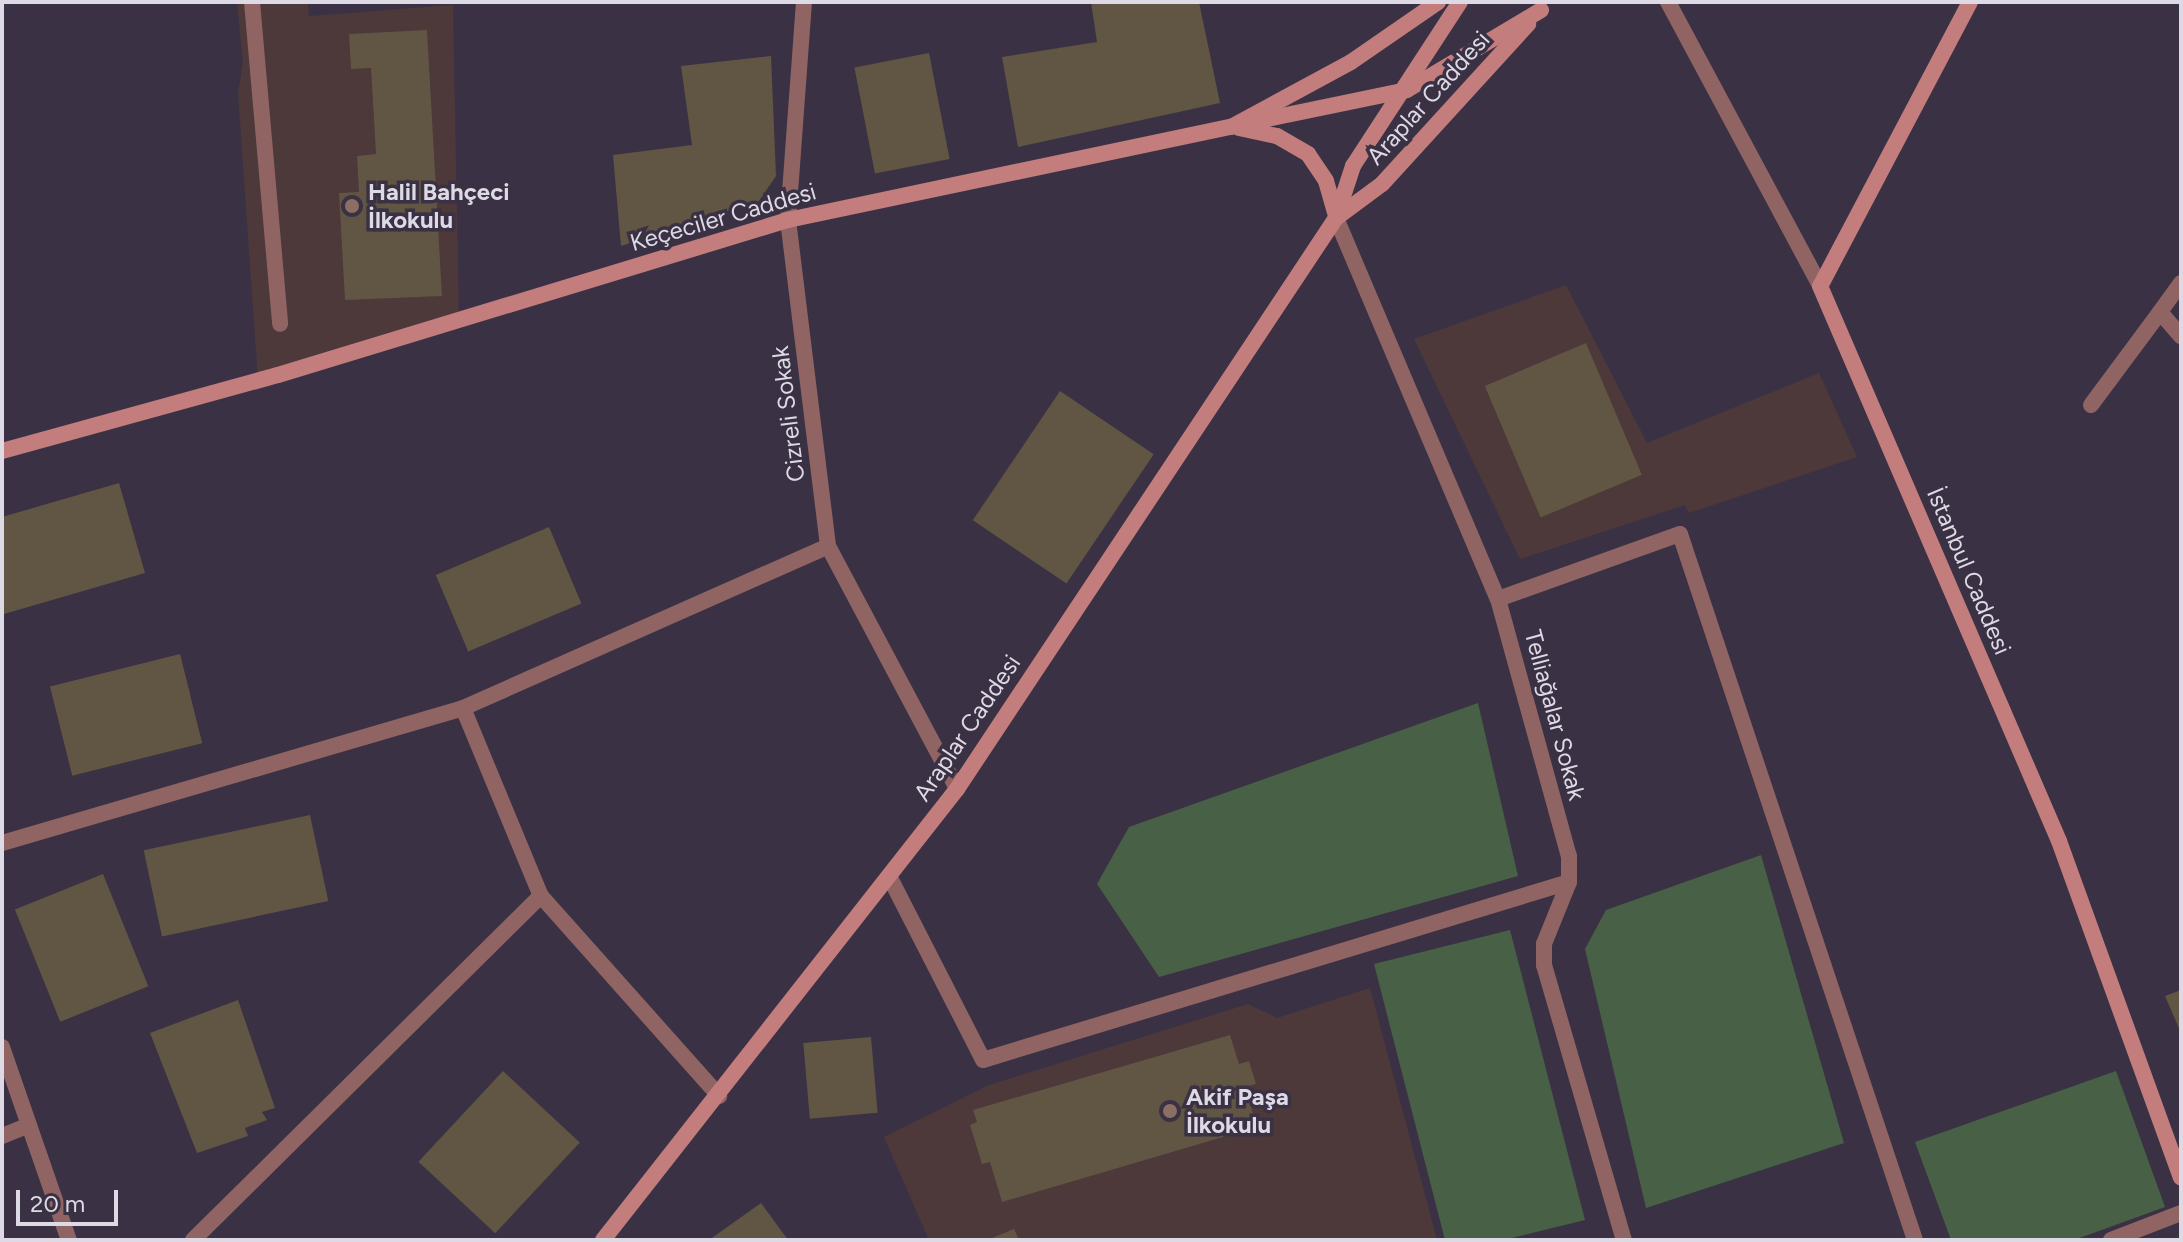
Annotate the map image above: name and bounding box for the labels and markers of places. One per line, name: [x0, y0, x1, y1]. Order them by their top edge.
place label: Halil Bahçeci İlkokulu: [368, 178, 510, 234]
marker: Halil Bahçeci İlkokulu: [343, 197, 361, 215]
place label: Akif Paşa İlkokulu: [1186, 1083, 1289, 1139]
marker: Akif Paşa İlkokulu: [1161, 1102, 1179, 1120]

